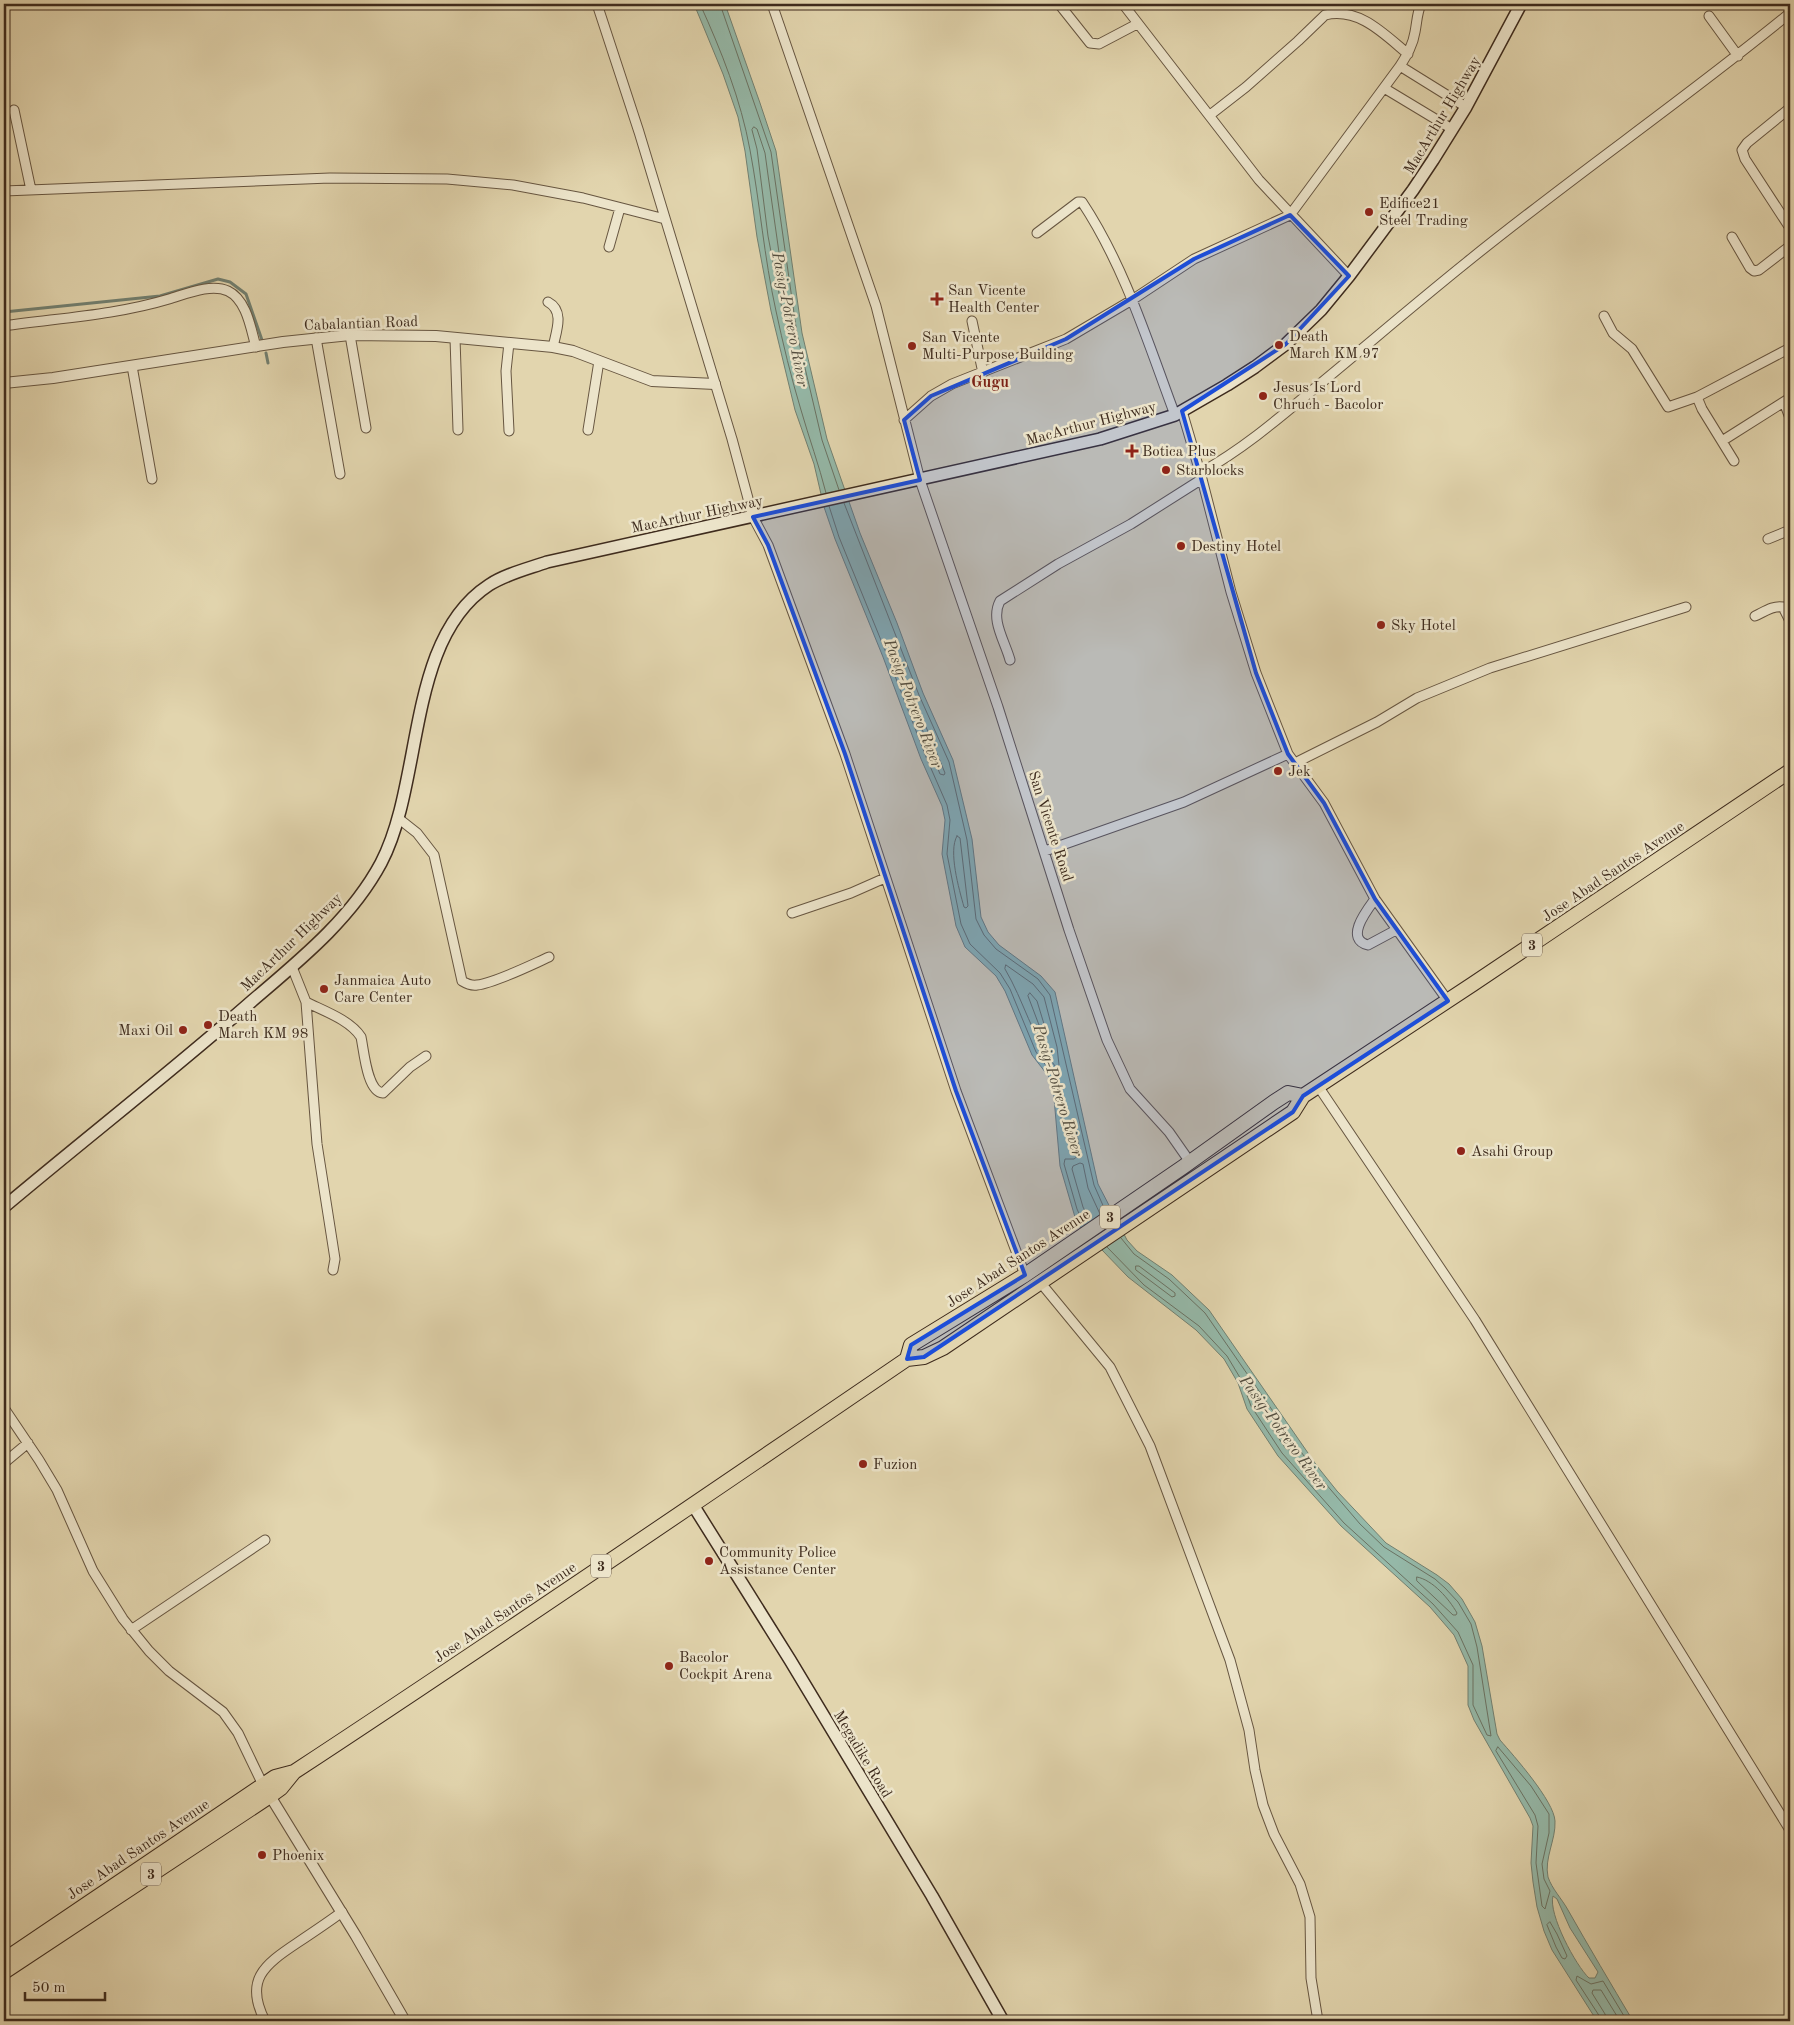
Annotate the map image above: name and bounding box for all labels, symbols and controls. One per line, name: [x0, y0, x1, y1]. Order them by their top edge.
street label: MacArthur Highway: [1402, 54, 1484, 177]
place label: Edifice21 Steel Trading: [1379, 197, 1468, 229]
marker: Edifice21 Steel Trading: [1363, 206, 1375, 218]
water label: Pasig-Potrero River: [768, 250, 810, 389]
place label: San Vicente Health Center: [948, 284, 1039, 316]
marker: San Vicente Health Center: [930, 292, 944, 306]
street label: Cabalantian Road: [304, 315, 419, 334]
place label: Death March KM 97: [1289, 330, 1380, 362]
place label: San Vicente Multi-Purpose Building: [922, 331, 1073, 363]
marker: Death March KM 97: [1273, 339, 1285, 351]
marker: San Vicente Multi-Purpose Building: [906, 340, 918, 352]
district label: Gugu: [971, 375, 1009, 391]
place label: Jesus Is Lord Chruch - Bacolor: [1273, 381, 1383, 413]
marker: Jesus Is Lord Chruch - Bacolor: [1257, 390, 1269, 402]
street label: MacArthur Highway: [1025, 400, 1158, 449]
marker: Botica Plus: [1126, 445, 1138, 457]
place label: Botica Plus: [1142, 445, 1216, 460]
marker: Starblocks: [1160, 464, 1172, 476]
place label: Starblocks: [1176, 464, 1244, 479]
street label: MacArthur Highway: [630, 494, 765, 537]
marker: Destiny Hotel: [1175, 540, 1187, 552]
place label: Destiny Hotel: [1191, 540, 1281, 555]
marker: Sky Hotel: [1375, 619, 1387, 631]
place label: Sky Hotel: [1391, 619, 1456, 634]
water label: Pasig-Potrero River: [880, 636, 945, 772]
marker: Jek: [1272, 765, 1284, 777]
place label: Jek: [1288, 765, 1311, 780]
street label: San Vicente Road: [1025, 769, 1075, 884]
street label: Jose Abad Santos Avenue: [1540, 819, 1688, 925]
street label: MacArthur Highway: [239, 891, 346, 995]
road number: 3: [1522, 934, 1542, 956]
place label: Janmaica Auto Care Center: [334, 974, 431, 1006]
marker: Janmaica Auto Care Center: [318, 983, 330, 995]
place label: Death March KM 98: [218, 1010, 309, 1042]
marker: Death March KM 98: [202, 1019, 214, 1031]
water label: Pasig-Potrero River: [1029, 1022, 1085, 1160]
place label: Maxi Oil: [118, 1024, 173, 1039]
marker: Maxi Oil: [177, 1024, 189, 1036]
marker: Asahi Group: [1455, 1145, 1467, 1157]
place label: Asahi Group: [1471, 1145, 1553, 1160]
road number: 3: [1100, 1206, 1120, 1228]
street label: Jose Abad Santos Avenue: [944, 1207, 1093, 1311]
water label: Pasig-Potrero River: [1235, 1372, 1330, 1494]
marker: Fuzion: [857, 1458, 869, 1470]
place label: Fuzion: [873, 1458, 917, 1473]
place label: Community Police Assistance Center: [719, 1546, 836, 1578]
road number: 3: [591, 1554, 611, 1578]
marker: Community Police Assistance Center: [703, 1555, 715, 1567]
street label: Jose Abad Santos Avenue: [432, 1560, 580, 1666]
place label: Bacolor Cockpit Arena: [679, 1651, 773, 1683]
marker: Bacolor Cockpit Arena: [663, 1660, 675, 1672]
street label: Megadike Road: [830, 1708, 894, 1801]
street label: Jose Abad Santos Avenue: [65, 1797, 213, 1903]
marker: Phoenix: [256, 1849, 268, 1861]
place label: Phoenix: [272, 1849, 325, 1864]
road number: 3: [141, 1862, 161, 1886]
scale bar: [25, 1970, 105, 2002]
text: 50 m: [32, 1981, 66, 1996]

